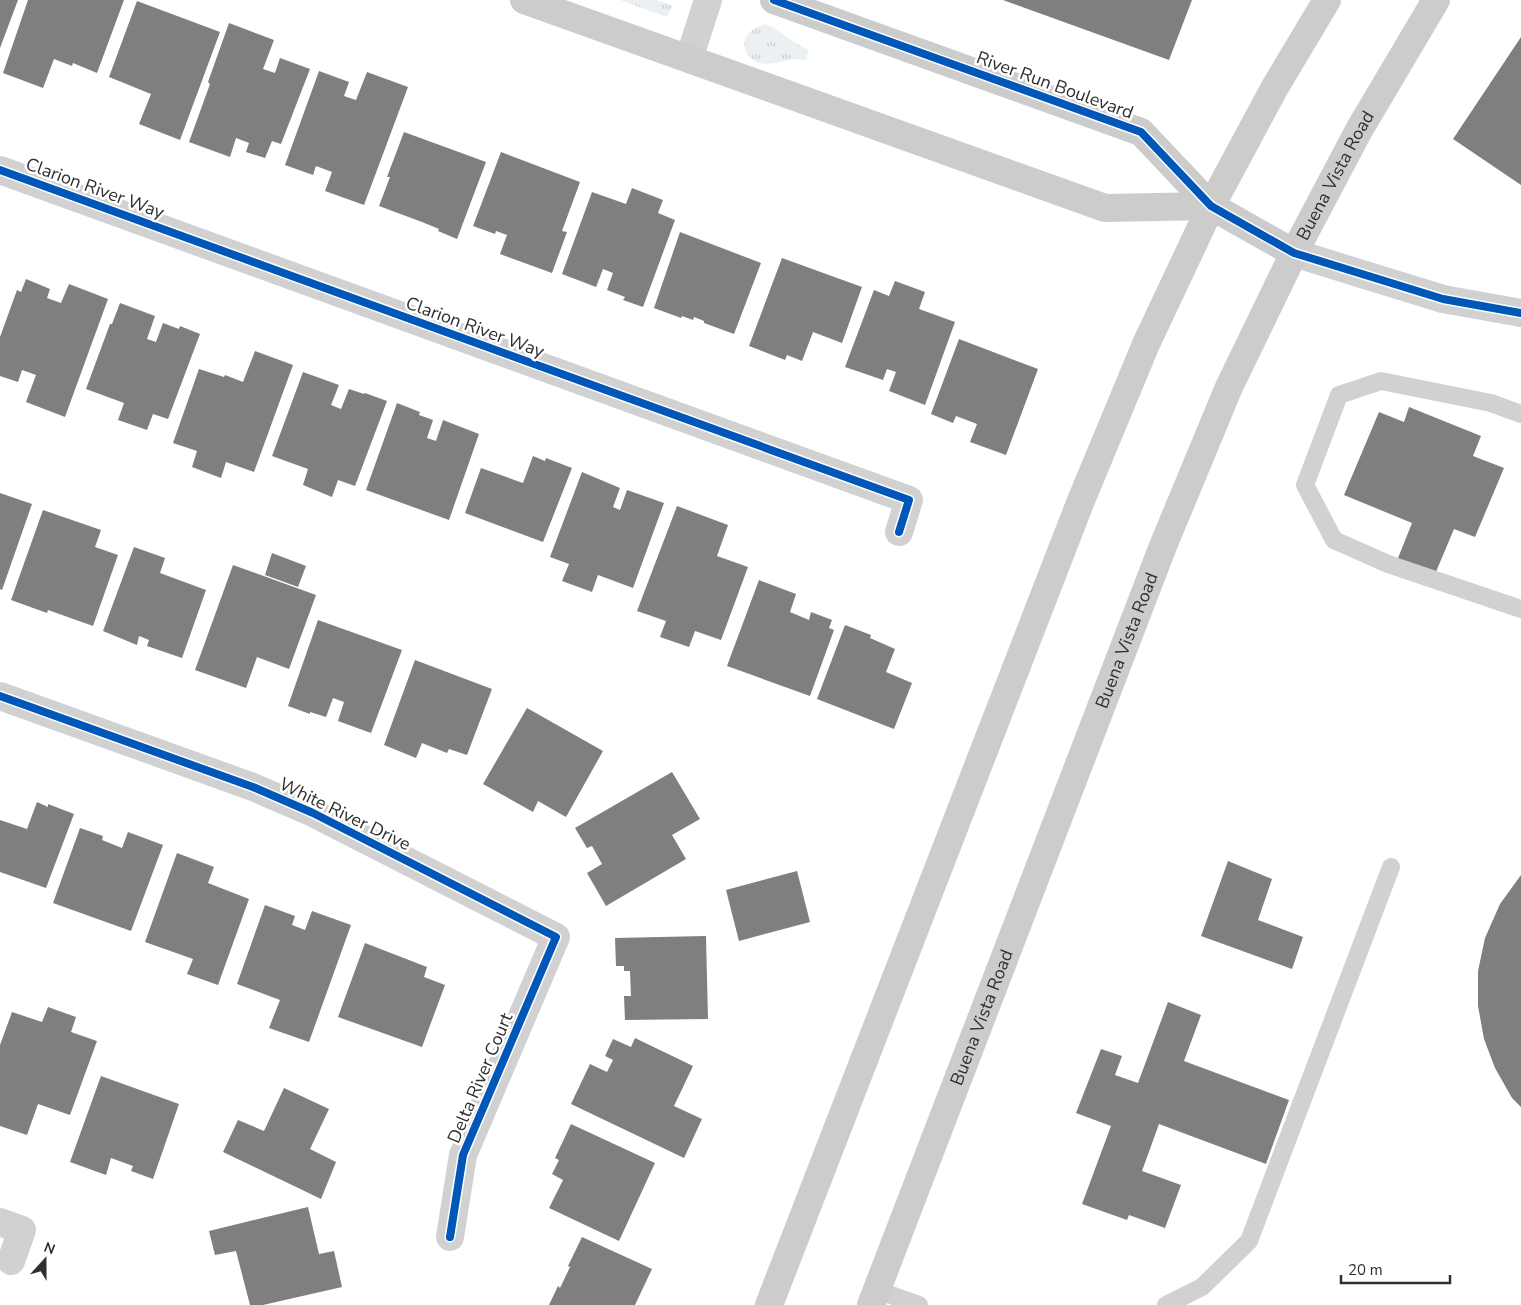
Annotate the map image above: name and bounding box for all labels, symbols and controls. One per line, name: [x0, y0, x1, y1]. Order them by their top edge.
street label: River Run Boulevard: [973, 45, 1137, 125]
street label: Buena Vista Road: [1291, 106, 1380, 245]
street label: Clarion River Way: [22, 152, 168, 224]
street label: Clarion River Way: [402, 291, 548, 363]
street label: Buena Vista Road: [1090, 569, 1164, 712]
street label: White River Drive: [275, 772, 415, 856]
street label: Buena Vista Road: [945, 946, 1019, 1089]
street label: Delta River Court: [442, 1009, 519, 1147]
north arrow: [20, 1235, 70, 1285]
text: N: [41, 1238, 58, 1259]
scale bar: [1341, 1252, 1450, 1284]
text: 20 m: [1348, 1260, 1383, 1280]

